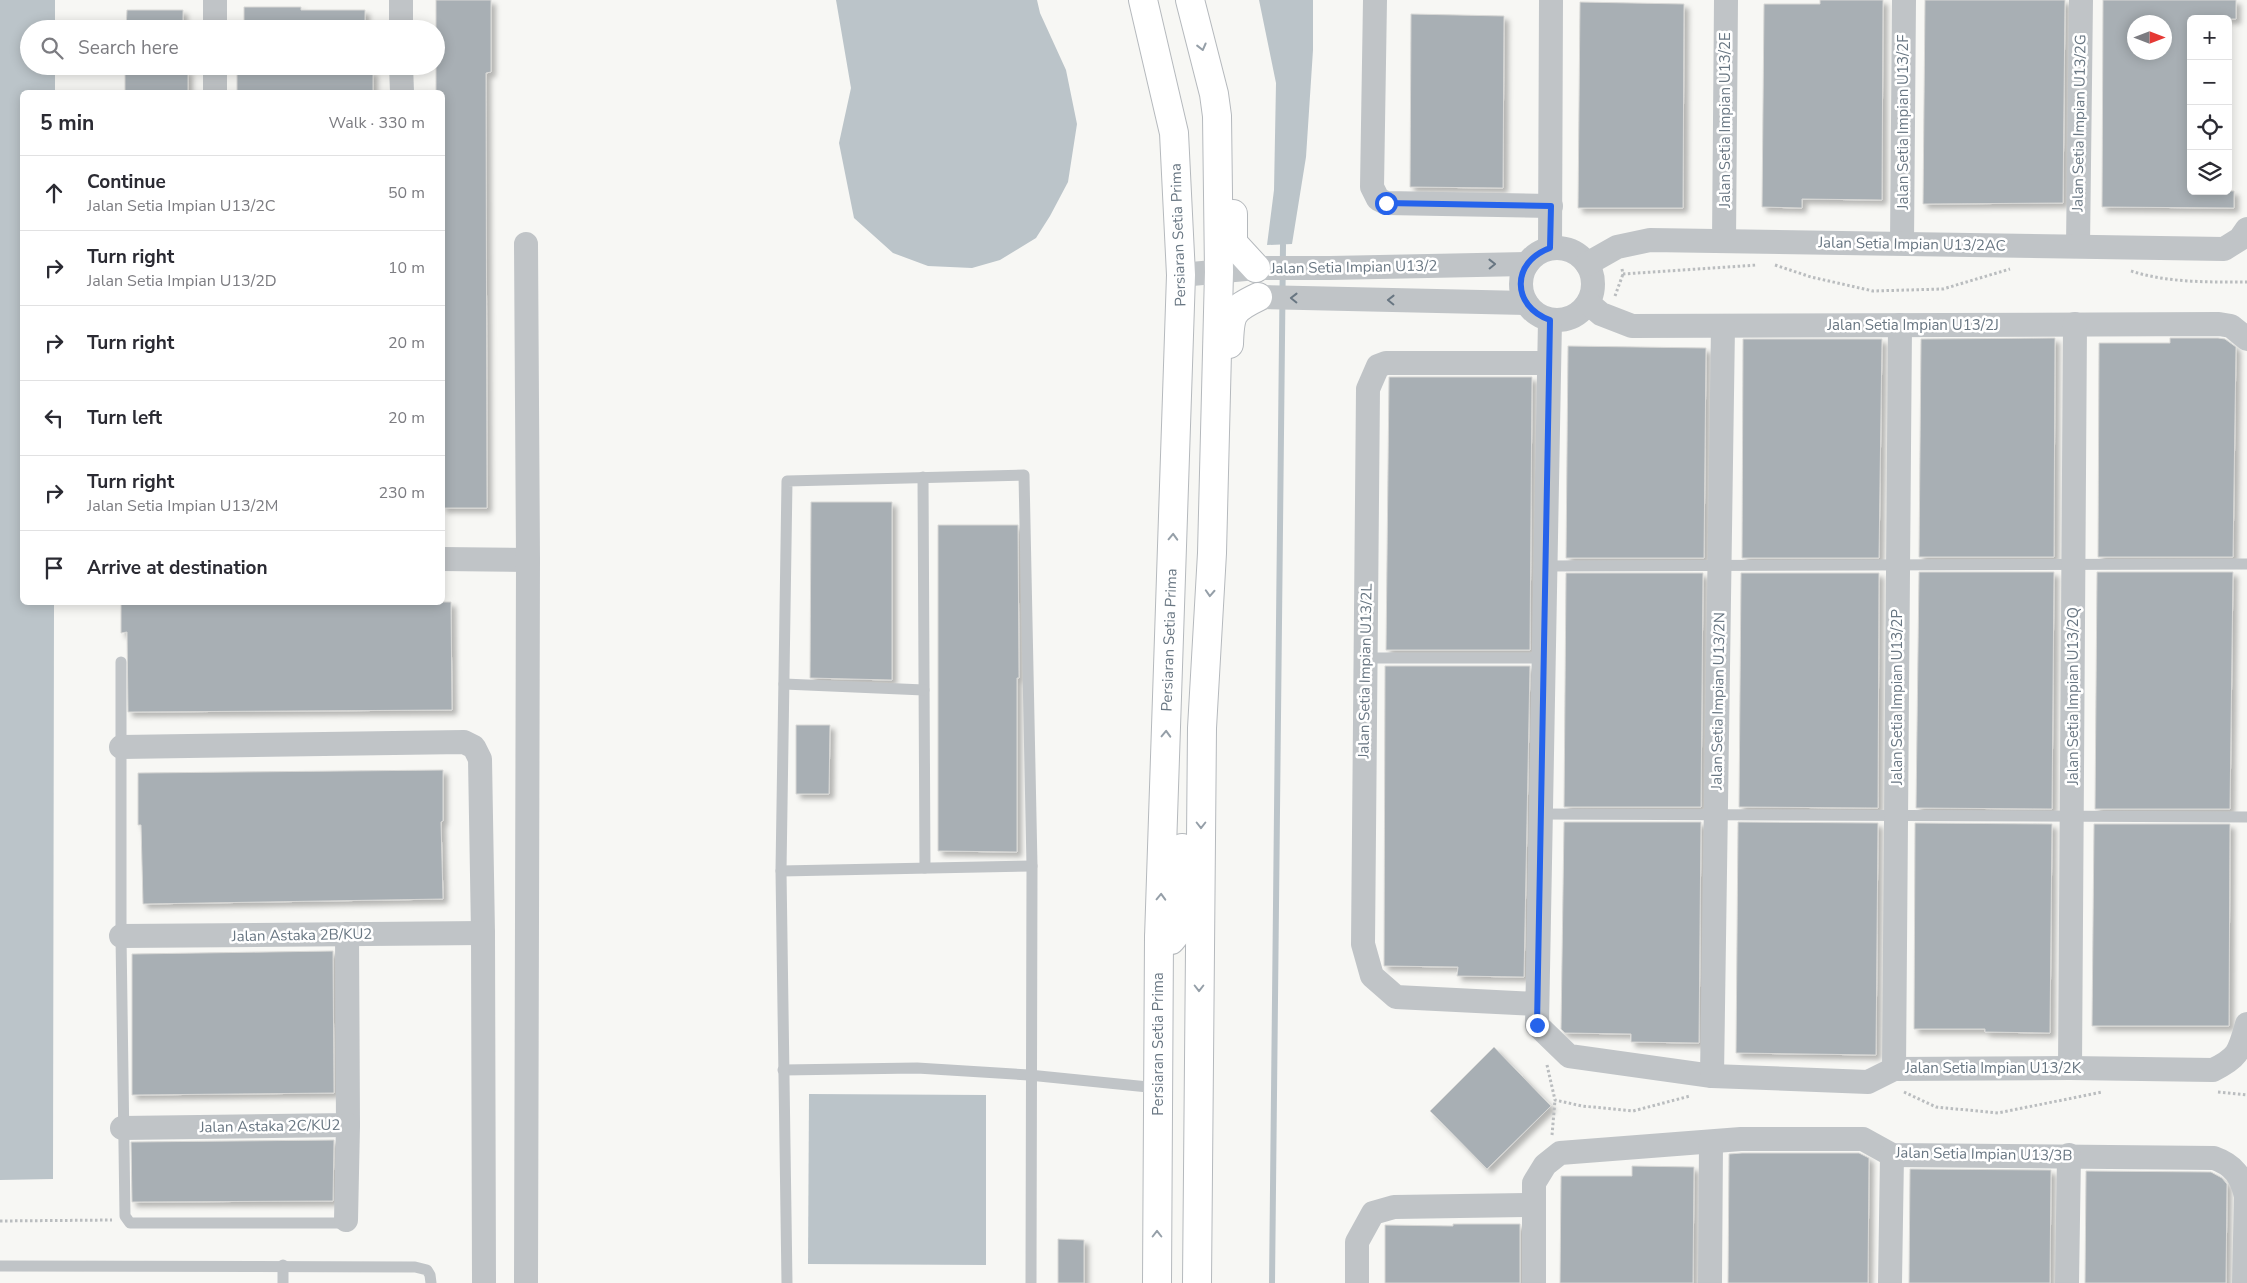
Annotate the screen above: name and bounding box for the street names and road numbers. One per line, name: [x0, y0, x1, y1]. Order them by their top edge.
street label: Jalan Setia Impian U13/2E: [1715, 32, 1735, 209]
street label: Jalan Setia Impian U13/2G: [2067, 34, 2091, 213]
street label: Jalan Setia Impian U13/2F: [1893, 35, 1913, 210]
street label: Persiaran Setia Prima: [1166, 163, 1190, 307]
street label: Jalan Setia Impian U13/2AC: [1817, 232, 2006, 256]
street label: Jalan Setia Impian U13/2: [1269, 256, 1438, 278]
street label: Jalan Setia Impian U13/2J: [1826, 315, 1999, 335]
street label: Persiaran Setia Prima: [1157, 568, 1181, 712]
street label: Jalan Setia Impian U13/2L: [1353, 583, 1377, 760]
street label: Jalan Setia Impian U13/2Q: [2063, 607, 2083, 786]
street label: Jalan Setia Impian U13/2P: [1887, 608, 1907, 786]
street label: Jalan Setia Impian U13/2N: [1706, 612, 1730, 791]
street label: Jalan Astaka 2B/KU2: [231, 924, 372, 946]
street label: Persiaran Setia Prima: [1148, 972, 1168, 1116]
street label: Jalan Setia Impian U13/2K: [1904, 1058, 2082, 1078]
street label: Jalan Astaka 2C/KU2: [198, 1115, 341, 1137]
street label: Jalan Setia Impian U13/3B: [1894, 1142, 2073, 1166]

